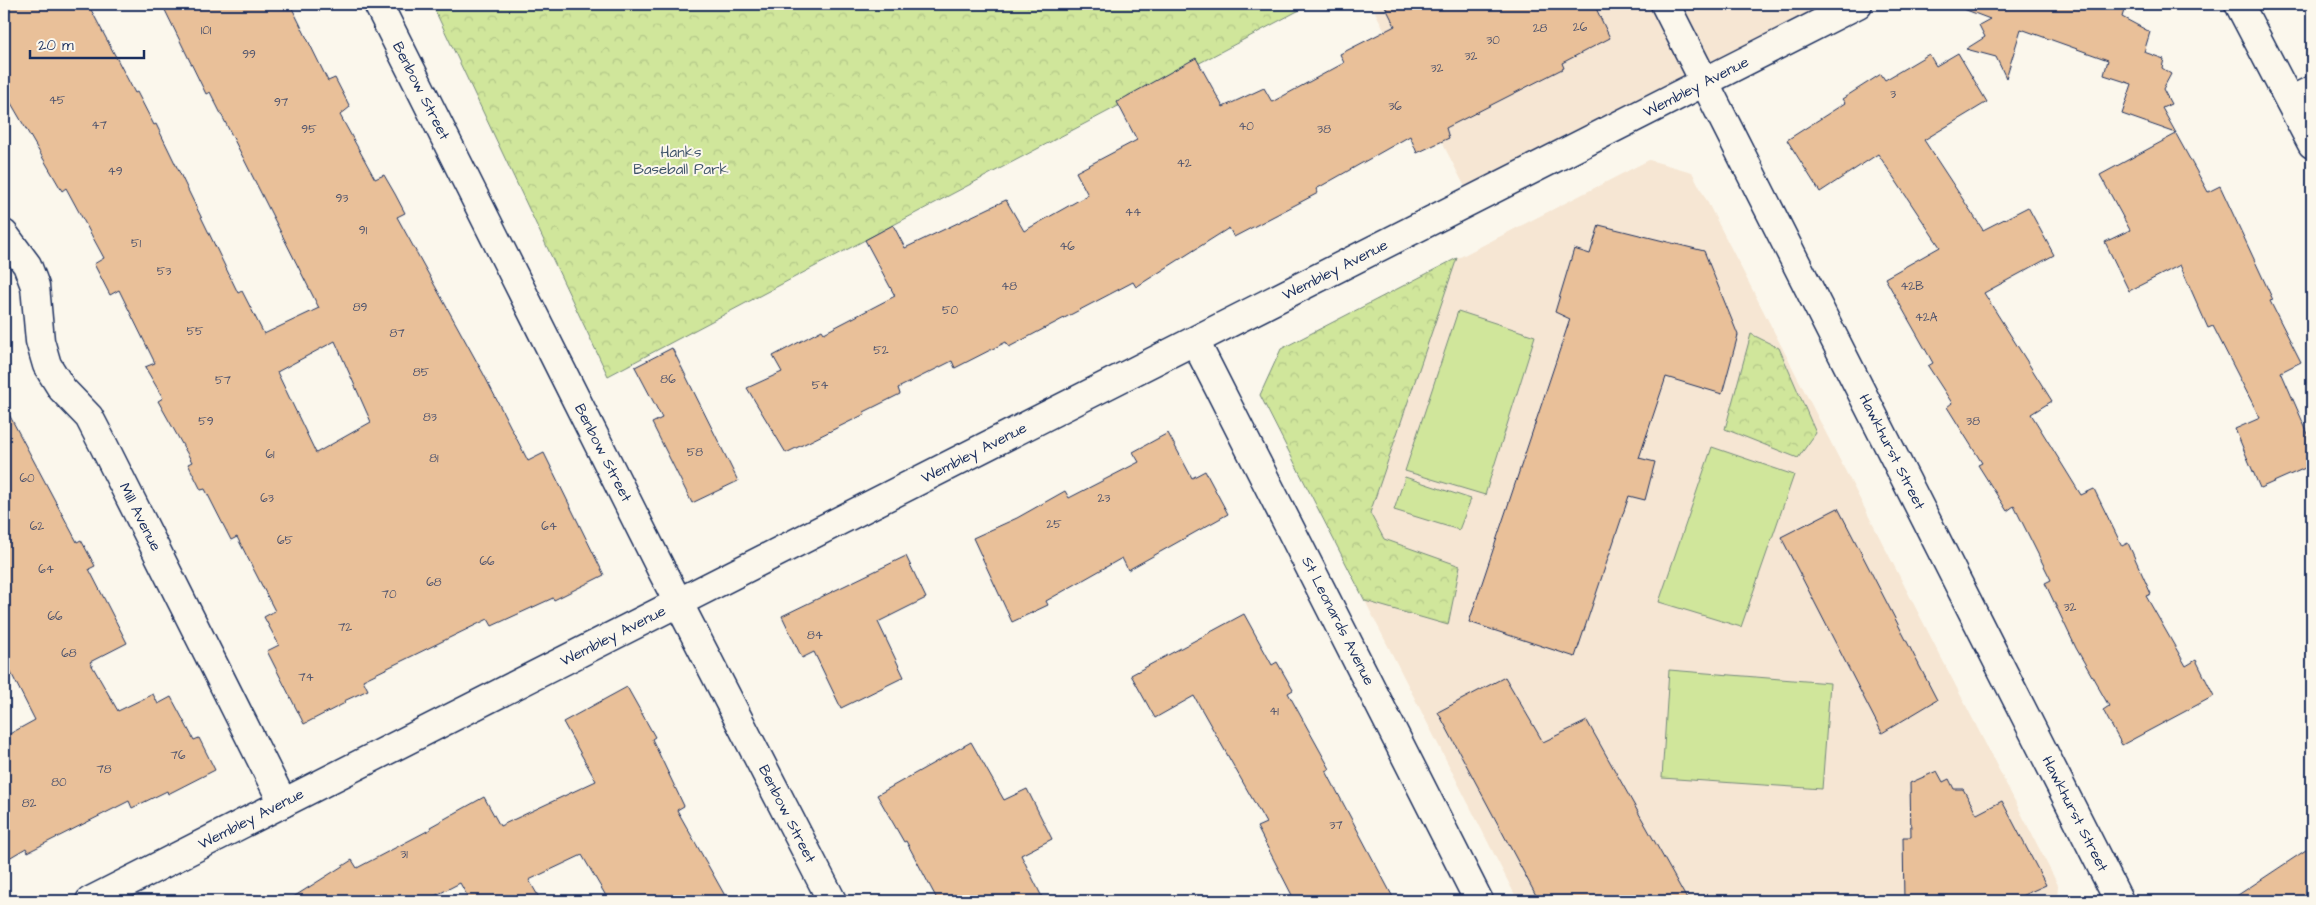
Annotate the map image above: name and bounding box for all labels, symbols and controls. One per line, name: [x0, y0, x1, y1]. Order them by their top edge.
house number: 26: [1573, 19, 1588, 36]
house number: 28: [1533, 20, 1548, 37]
house number: 101: [201, 22, 212, 39]
scale bar: [30, 28, 144, 60]
house number: 30: [1486, 32, 1500, 49]
text: 20 m: [38, 35, 74, 56]
street label: Benbow Street: [387, 38, 455, 144]
house number: 99: [242, 46, 256, 63]
house number: 32: [1465, 48, 1478, 65]
street label: Wembley Avenue: [1640, 51, 1753, 124]
house number: 32: [1431, 60, 1444, 77]
house number: 3: [1890, 86, 1896, 103]
house number: 45: [49, 92, 66, 109]
house number: 97: [274, 94, 289, 111]
house number: 36: [1388, 98, 1402, 115]
house number: 47: [91, 117, 107, 134]
house number: 40: [1238, 118, 1254, 135]
house number: 95: [301, 121, 317, 138]
house number: 38: [1317, 121, 1331, 138]
park label: Hanks Baseball Park: [633, 142, 729, 180]
house number: 42: [1176, 155, 1192, 172]
house number: 49: [108, 163, 123, 180]
house number: 93: [336, 190, 348, 207]
house number: 44: [1125, 204, 1141, 221]
house number: 91: [359, 222, 368, 239]
street label: Wembley Avenue: [1279, 234, 1392, 307]
house number: 51: [131, 235, 141, 252]
house number: 46: [1059, 238, 1075, 255]
house number: 53: [157, 263, 171, 280]
house number: 48: [1001, 278, 1017, 295]
house number: 42B: [1900, 278, 1924, 295]
house number: 89: [353, 299, 367, 316]
house number: 50: [942, 302, 958, 319]
house number: 42A: [1915, 309, 1938, 326]
house number: 55: [187, 323, 204, 340]
house number: 87: [389, 325, 405, 342]
house number: 52: [873, 342, 889, 359]
house number: 85: [413, 364, 430, 381]
house number: 86: [660, 371, 676, 388]
house number: 57: [215, 372, 232, 389]
house number: 54: [812, 377, 828, 394]
street label: Hawkhurst Street: [1854, 391, 1930, 513]
street label: Benbow Street: [569, 400, 637, 506]
house number: 83: [423, 409, 437, 426]
house number: 59: [198, 413, 214, 430]
house number: 38: [1966, 413, 1980, 430]
street label: Wembley Avenue: [918, 417, 1031, 490]
house number: 58: [687, 444, 703, 461]
house number: 61: [265, 446, 275, 463]
house number: 81: [429, 450, 439, 467]
house number: 60: [19, 470, 35, 487]
street label: Mill Avenue: [114, 479, 166, 555]
house number: 63: [260, 490, 274, 507]
house number: 23: [1098, 490, 1110, 507]
house number: 25: [1046, 516, 1062, 533]
house number: 62: [30, 518, 44, 535]
house number: 64: [541, 518, 557, 535]
house number: 65: [277, 532, 294, 549]
house number: 66: [479, 553, 495, 570]
street label: St Leonards Avenue: [1296, 553, 1380, 689]
house number: 64: [38, 561, 54, 578]
house number: 68: [426, 574, 442, 591]
house number: 70: [382, 586, 397, 603]
house number: 32: [2064, 599, 2077, 616]
street label: Wembley Avenue: [557, 600, 670, 673]
house number: 66: [47, 608, 63, 625]
house number: 72: [338, 619, 352, 636]
house number: 84: [807, 627, 823, 644]
house number: 68: [61, 645, 77, 662]
house number: 74: [298, 669, 314, 686]
house number: 41: [1269, 703, 1279, 720]
house number: 76: [171, 747, 186, 764]
street label: Hawkhurst Street: [2037, 753, 2113, 875]
house number: 78: [96, 761, 112, 778]
street label: Benbow Street: [753, 761, 821, 867]
house number: 80: [51, 774, 67, 791]
street label: Wembley Avenue: [195, 783, 308, 856]
house number: 82: [22, 795, 36, 812]
house number: 37: [1329, 817, 1343, 834]
house number: 31: [400, 846, 408, 863]

